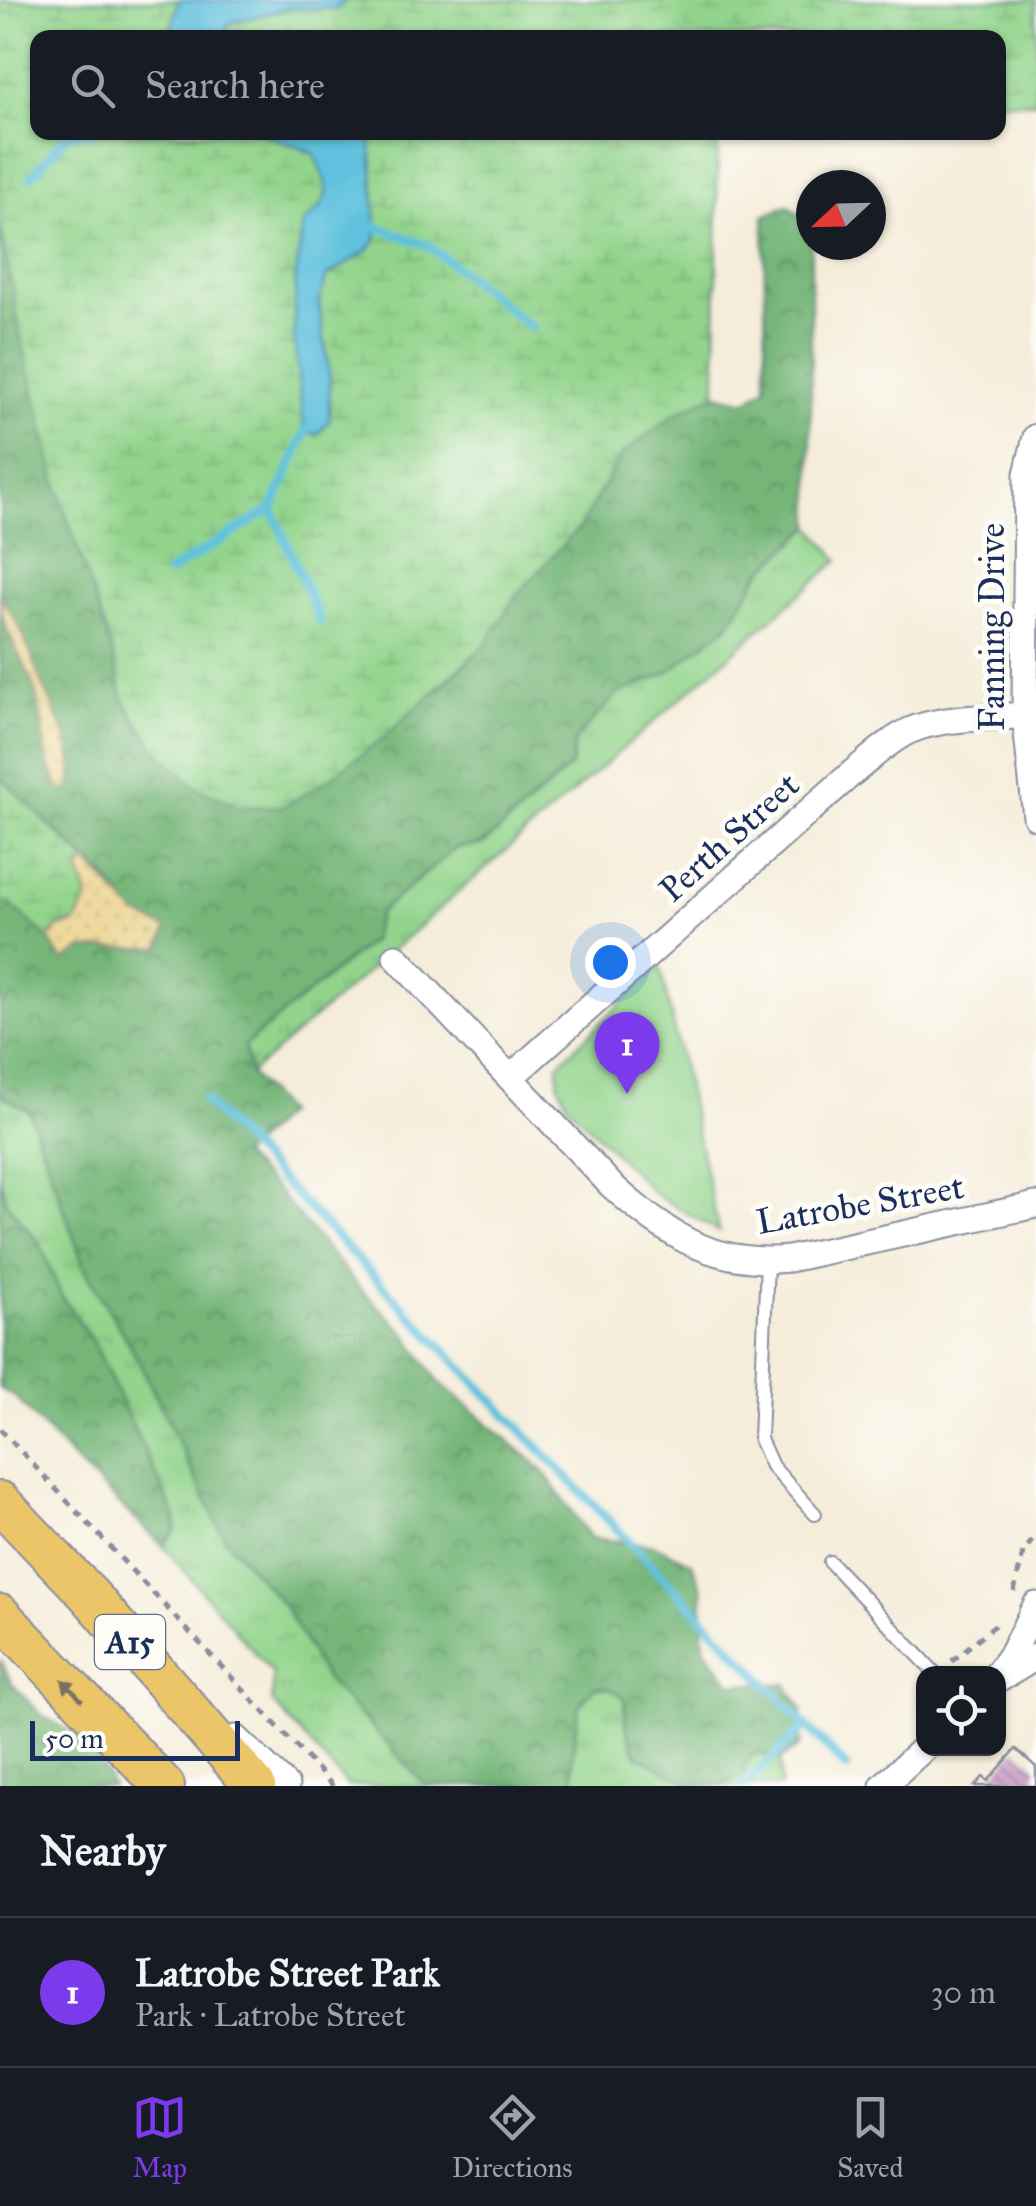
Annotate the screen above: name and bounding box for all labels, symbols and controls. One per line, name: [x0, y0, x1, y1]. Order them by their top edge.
search box: [30, 30, 1006, 140]
icon: search: [65, 58, 120, 113]
text: Search here: [145, 62, 325, 108]
north arrow: [796, 170, 886, 260]
street label: Fanning Drive: [971, 523, 1014, 731]
street label: Perth Street: [651, 763, 808, 911]
your location: [585, 937, 636, 988]
pin: 1: [594, 1012, 660, 1094]
street label: Latrobe Street: [753, 1165, 967, 1244]
road number: A15: [95, 1615, 165, 1669]
map controls: [916, 1666, 1006, 1756]
button: locate: [916, 1666, 1006, 1756]
one-way arrow: [61, 1678, 84, 1702]
scale bar: [30, 1716, 240, 1760]
text: 50 m: [45, 1721, 104, 1756]
text: Nearby: [40, 1825, 165, 1877]
text: Latrobe Street Park: [135, 1950, 440, 1996]
text: 1: [66, 1973, 79, 2012]
text: 30 m: [931, 1973, 996, 2012]
text: Park · Latrobe Street: [135, 1996, 406, 2035]
tab: Map: [132, 2090, 187, 2185]
tab: Directions: [452, 2090, 573, 2185]
tab: Saved: [837, 2090, 904, 2185]

